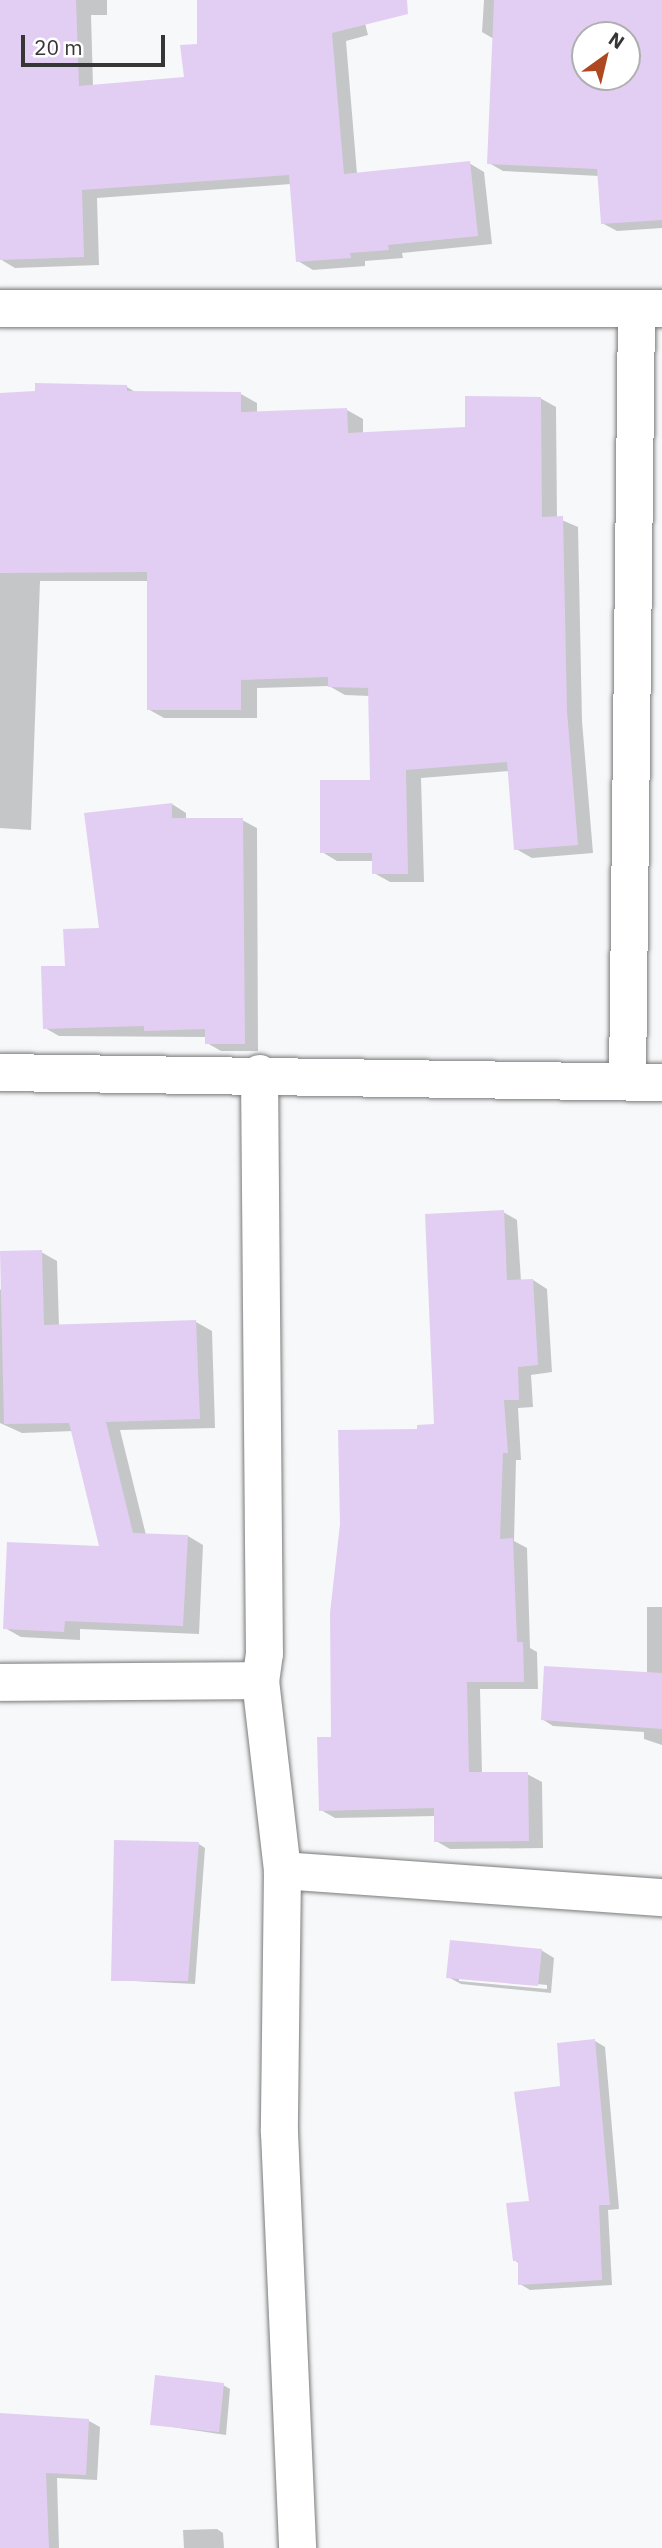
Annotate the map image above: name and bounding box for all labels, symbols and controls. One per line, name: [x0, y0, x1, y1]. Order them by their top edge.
scale bar: [24, 21, 168, 65]
north arrow: [571, 21, 641, 91]
text: N: [604, 26, 629, 54]
text: 20 m: [34, 33, 83, 61]

